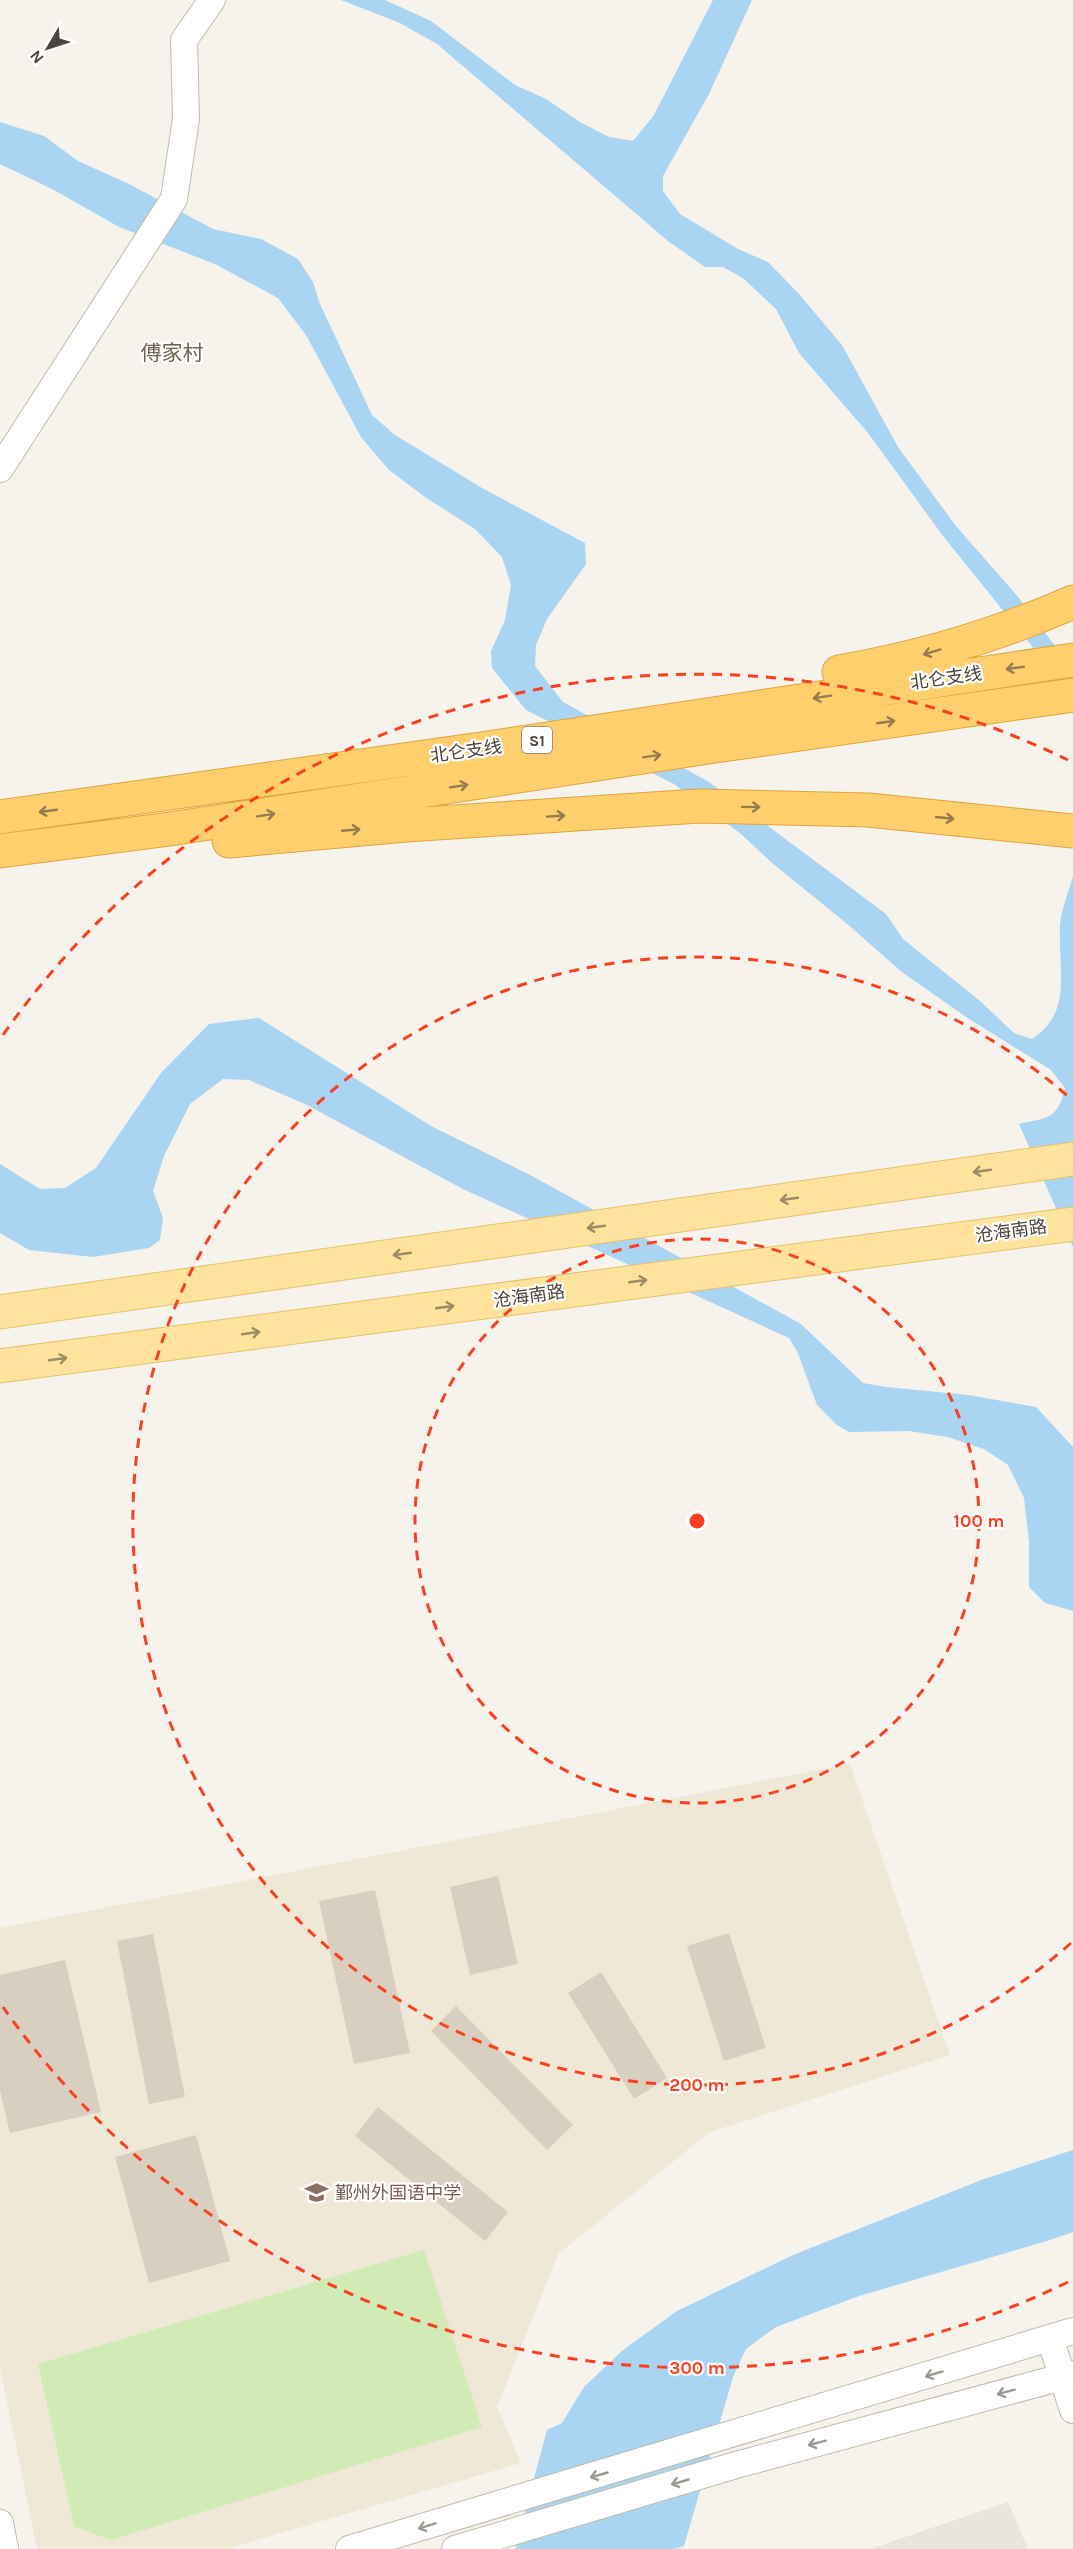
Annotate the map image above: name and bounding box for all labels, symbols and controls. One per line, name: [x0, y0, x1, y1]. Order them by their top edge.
north arrow: [18, 18, 78, 78]
text: N: [26, 47, 48, 68]
district label: 傅家村: [141, 341, 204, 365]
one-way arrow: [923, 647, 942, 658]
street label: 北仑支线: [909, 662, 983, 694]
one-way arrow: [1006, 663, 1026, 674]
one-way arrow: [813, 691, 833, 702]
one-way arrow: [876, 716, 896, 727]
road number: S1: [522, 727, 552, 753]
street label: 北仑支线: [429, 735, 503, 767]
one-way arrow: [641, 750, 661, 761]
one-way arrow: [448, 780, 468, 791]
one-way arrow: [740, 801, 760, 813]
one-way arrow: [38, 805, 58, 816]
one-way arrow: [256, 809, 275, 820]
one-way arrow: [546, 810, 566, 821]
one-way arrow: [935, 813, 955, 824]
one-way arrow: [340, 824, 360, 835]
one-way arrow: [972, 1166, 992, 1177]
one-way arrow: [779, 1193, 799, 1204]
street label: 沧海南路: [974, 1215, 1048, 1247]
one-way arrow: [586, 1221, 606, 1232]
one-way arrow: [393, 1249, 413, 1260]
one-way arrow: [627, 1276, 647, 1287]
street label: 沧海南路: [492, 1280, 566, 1312]
one-way arrow: [434, 1301, 454, 1312]
one-way arrow: [241, 1327, 261, 1338]
one-way arrow: [48, 1353, 67, 1364]
text: 100 m: [954, 1510, 1004, 1532]
centre of rings: [687, 1511, 707, 1531]
text: 200 m: [669, 2074, 725, 2096]
school or university icon: 鄞州外国语中学: [304, 2180, 330, 2206]
place label: 鄞州外国语中学: [335, 2182, 461, 2204]
text: 300 m: [669, 2357, 725, 2379]
one-way arrow: [924, 2369, 943, 2380]
one-way arrow: [997, 2387, 1016, 2398]
one-way arrow: [808, 2438, 827, 2450]
one-way arrow: [590, 2470, 609, 2481]
one-way arrow: [671, 2477, 690, 2488]
one-way arrow: [418, 2521, 437, 2532]

